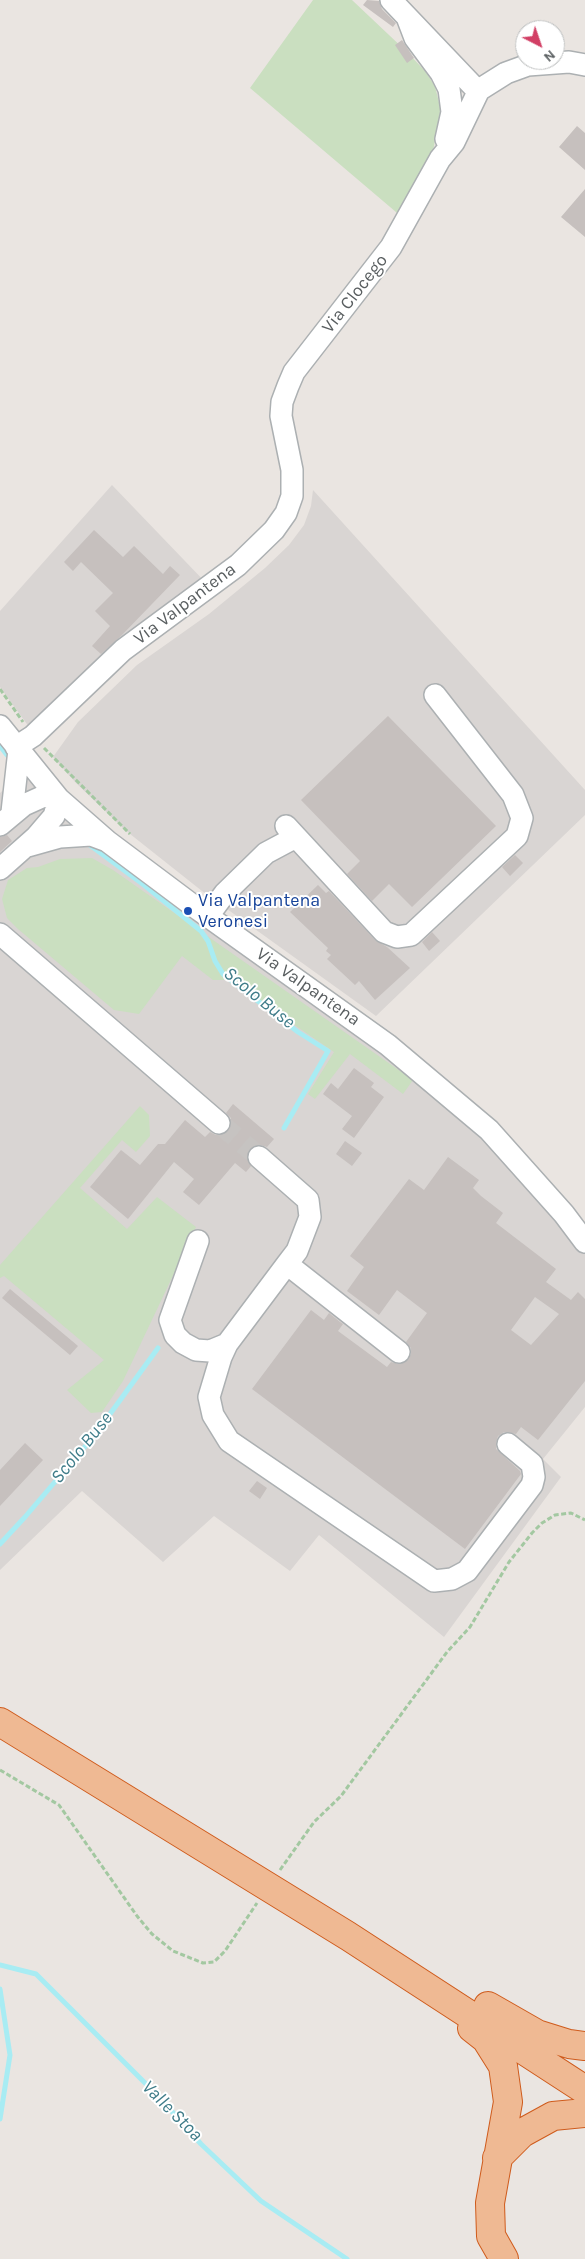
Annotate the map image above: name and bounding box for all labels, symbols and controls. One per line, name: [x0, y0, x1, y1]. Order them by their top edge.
north arrow: [515, 20, 565, 70]
text: N: [540, 46, 559, 66]
street label: Via Clocego: [318, 250, 392, 338]
street label: Via Valpantena: [130, 559, 240, 649]
place label: Via Valpantena Veronesi: [198, 890, 320, 932]
marker: Via Valpantena Veronesi: [182, 905, 194, 917]
street label: Via Valpantena: [252, 943, 364, 1031]
water label: Scolo Buse: [219, 962, 299, 1034]
water label: Scolo Buse: [46, 1408, 118, 1488]
water label: Valle Stoa: [137, 2076, 207, 2146]

